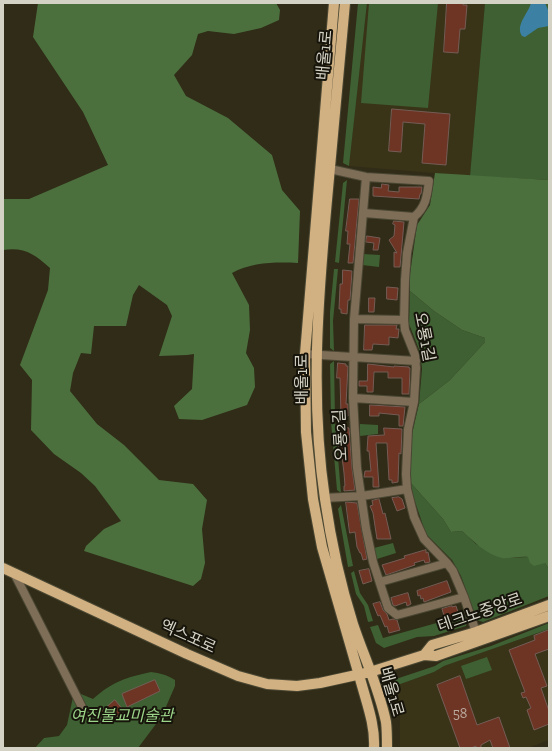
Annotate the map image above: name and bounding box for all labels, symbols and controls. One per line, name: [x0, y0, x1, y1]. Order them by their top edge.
street label: 배울1로: [313, 29, 337, 81]
street label: 오룡1길: [410, 310, 438, 364]
street label: 배울1로: [292, 354, 312, 404]
street label: 오룡2길: [330, 408, 352, 462]
street label: 테크노중앙로: [435, 590, 525, 636]
street label: 엑스포로: [157, 616, 219, 658]
street label: 배울1로: [375, 665, 407, 719]
park label: 여진불교미술관: [70, 706, 174, 726]
house number: 58: [453, 706, 467, 722]

